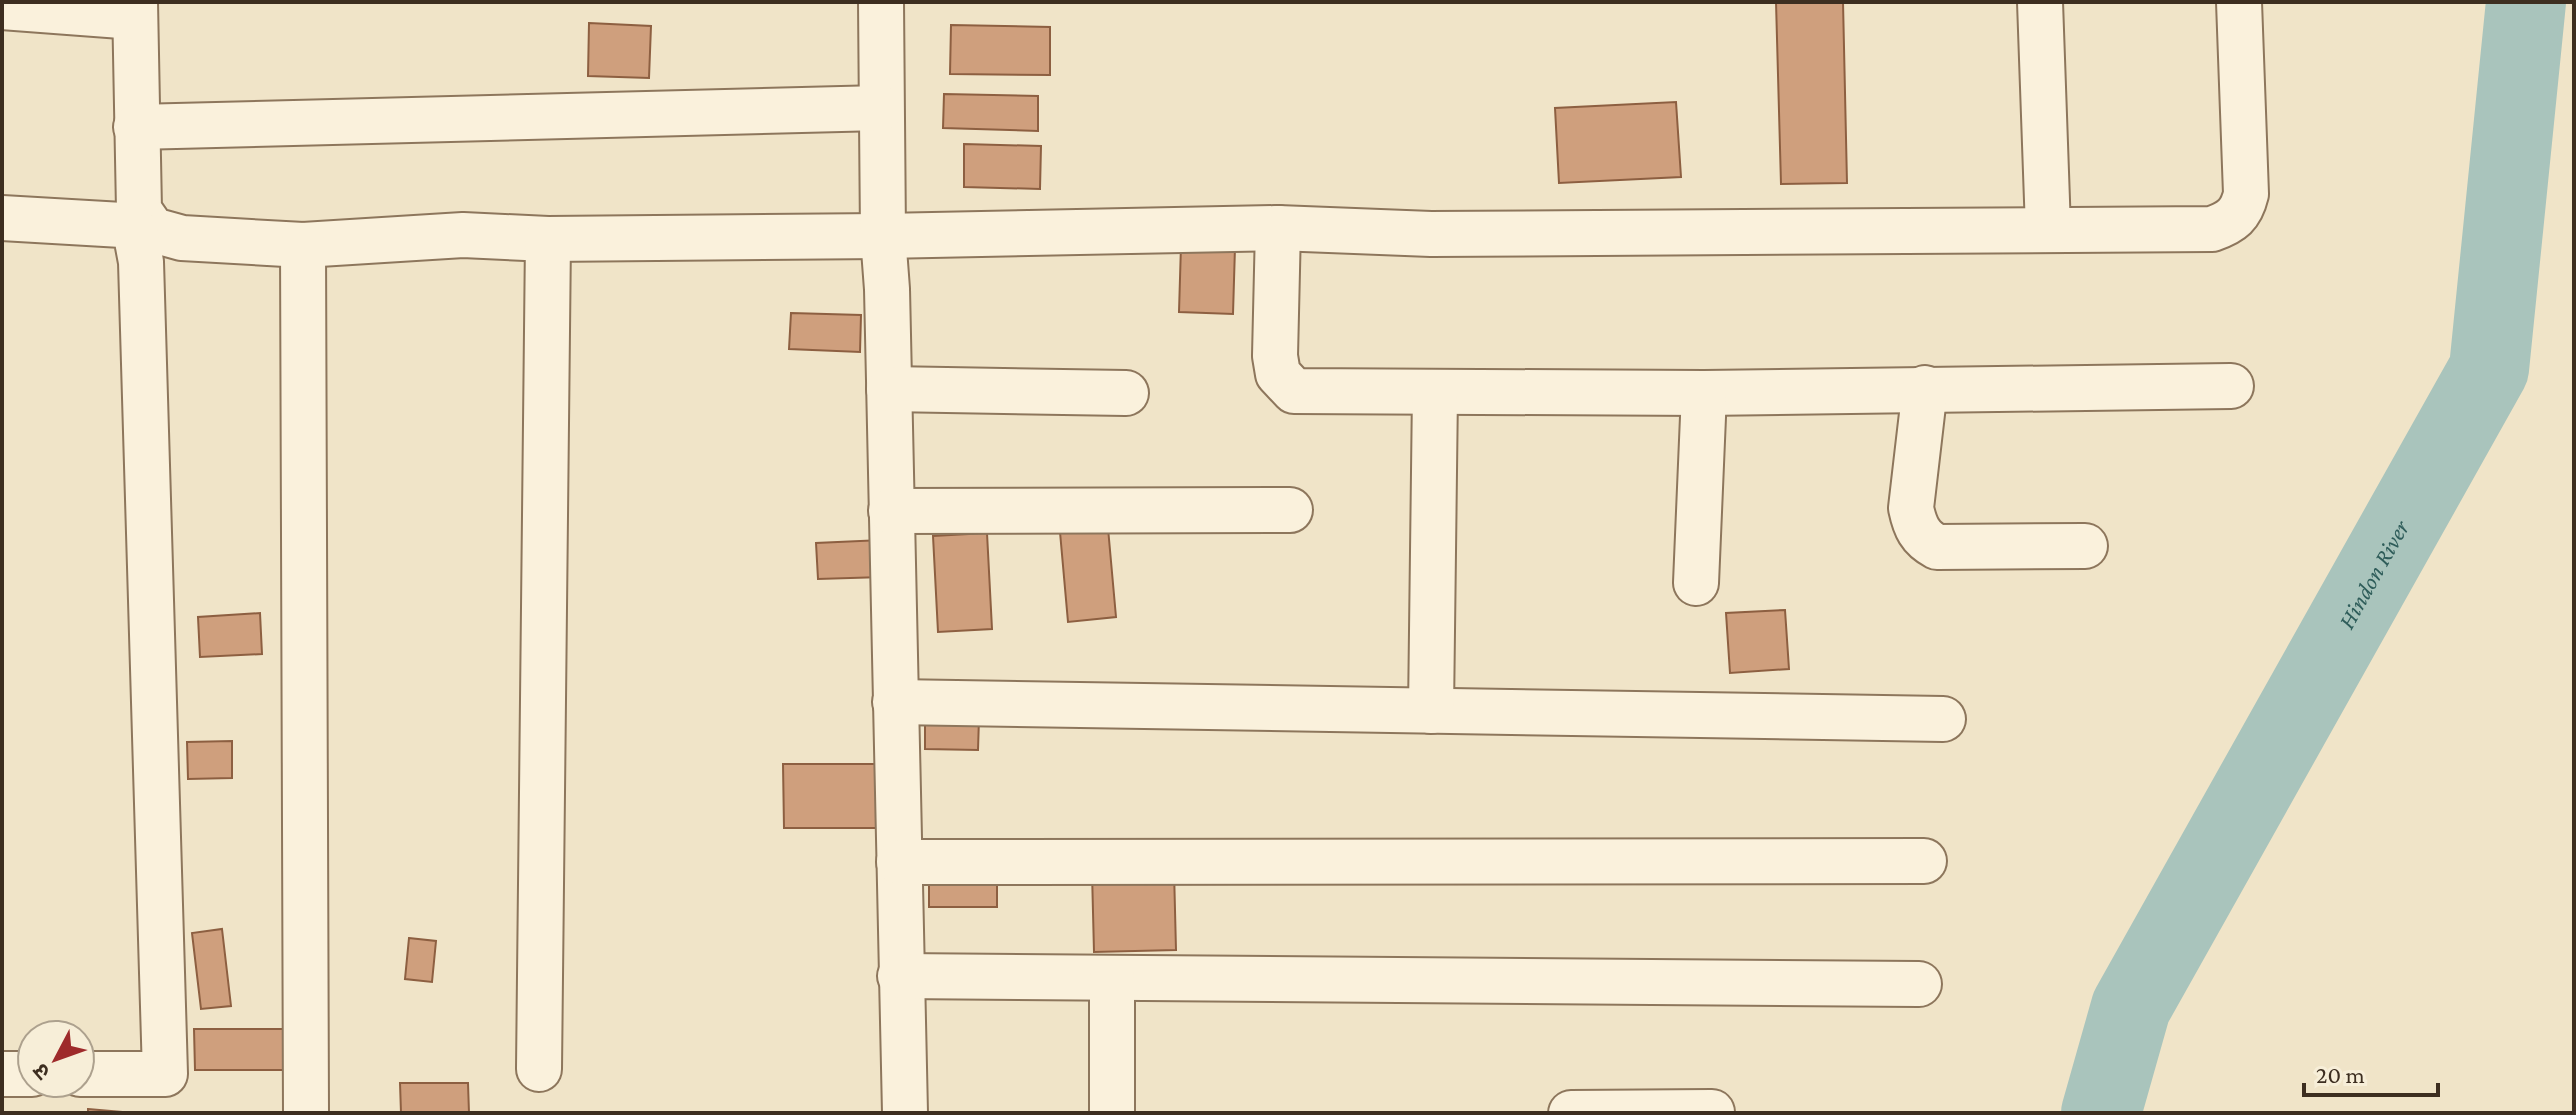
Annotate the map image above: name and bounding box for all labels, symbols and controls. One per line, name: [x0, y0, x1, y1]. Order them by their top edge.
water label: Hindon River: [2332, 515, 2415, 633]
north arrow: [16, 1019, 96, 1099]
scale bar: [2304, 1047, 2438, 1097]
text: उ: [27, 1058, 55, 1085]
text: 20 m: [2316, 1061, 2365, 1088]

